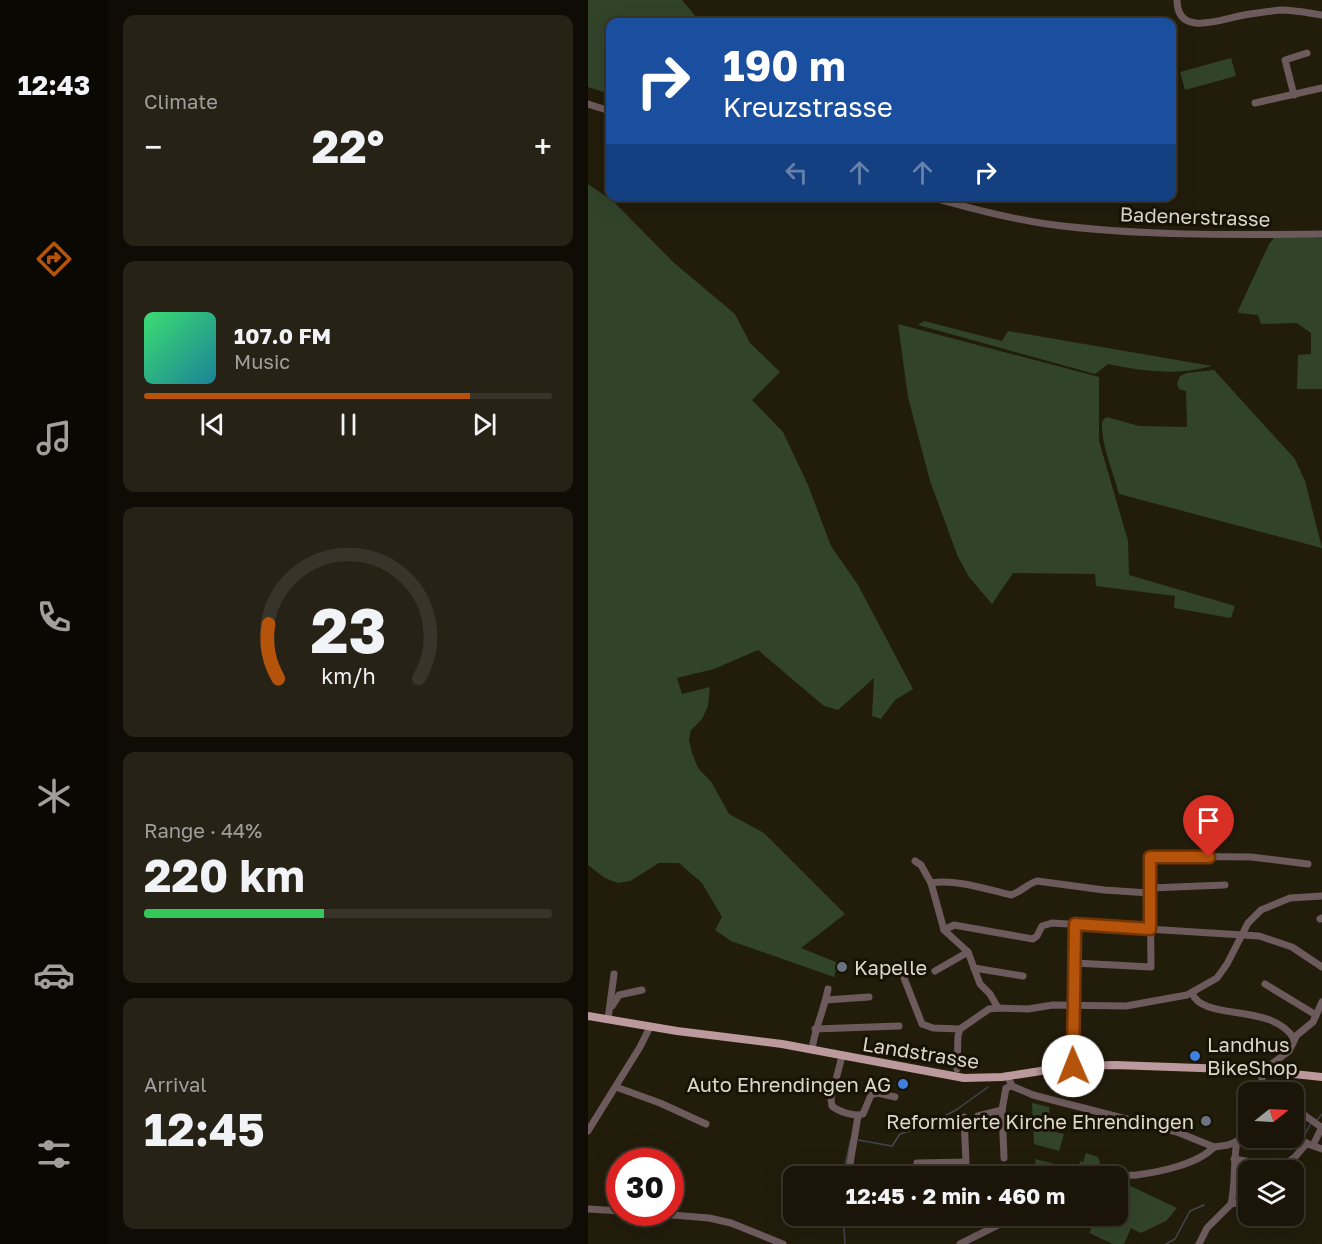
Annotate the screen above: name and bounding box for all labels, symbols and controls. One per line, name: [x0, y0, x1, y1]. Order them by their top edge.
text: 190 m: [723, 40, 846, 90]
icon: right: [624, 42, 702, 120]
text: 12:43: [18, 69, 90, 101]
text: Climate: [144, 89, 218, 113]
text: Kreuzstrasse: [723, 91, 893, 123]
text: 22°: [312, 119, 384, 173]
text: −: [144, 127, 162, 166]
text: +: [534, 127, 552, 166]
icon: left: [780, 156, 813, 189]
icon: ahead: [843, 156, 876, 189]
icon: ahead: [906, 156, 939, 189]
icon: right: [969, 156, 1002, 189]
street label: Badenerstrasse: [1119, 201, 1271, 231]
icon: directions: [33, 238, 75, 280]
text: 107.0 FM: [234, 322, 331, 349]
text: Music: [234, 349, 290, 373]
icon: previous: [196, 408, 229, 441]
icon: pause: [332, 408, 365, 441]
icon: next: [468, 408, 501, 441]
icon: music: [33, 417, 75, 459]
text: 23: [310, 592, 386, 667]
icon: phone: [33, 596, 75, 638]
text: km/h: [321, 663, 375, 689]
icon: climate: [33, 775, 75, 817]
pin: [1183, 795, 1234, 857]
icon: arrive: [1192, 804, 1225, 837]
text: Range · 44%: [144, 818, 262, 842]
text: 220 km: [144, 848, 305, 902]
icon: car: [33, 954, 75, 996]
place label: Kapelle: [854, 955, 927, 979]
marker: Kapelle: [835, 960, 849, 974]
street label: Landstrasse: [861, 1031, 981, 1073]
place label: Landhus BikeShop: [1207, 1032, 1298, 1079]
position arrow: [1041, 1034, 1105, 1098]
marker: Landhus BikeShop: [1188, 1049, 1202, 1063]
text: Arrival: [144, 1072, 207, 1096]
place label: Auto Ehrendingen AG: [687, 1072, 891, 1096]
marker: Auto Ehrendingen AG: [896, 1077, 910, 1091]
north arrow: [1238, 1082, 1304, 1148]
map controls: [1238, 1082, 1304, 1226]
text: 12:45: [144, 1102, 265, 1156]
place label: Reformierte Kirche Ehrendingen: [886, 1109, 1194, 1133]
marker: Reformierte Kirche Ehrendingen: [1199, 1114, 1213, 1128]
icon: filters: [33, 1133, 75, 1175]
speed limit sign: 30: [606, 1148, 684, 1226]
button: layers: [1238, 1160, 1304, 1226]
text: 12:45 · 2 min · 460 m: [846, 1182, 1065, 1209]

